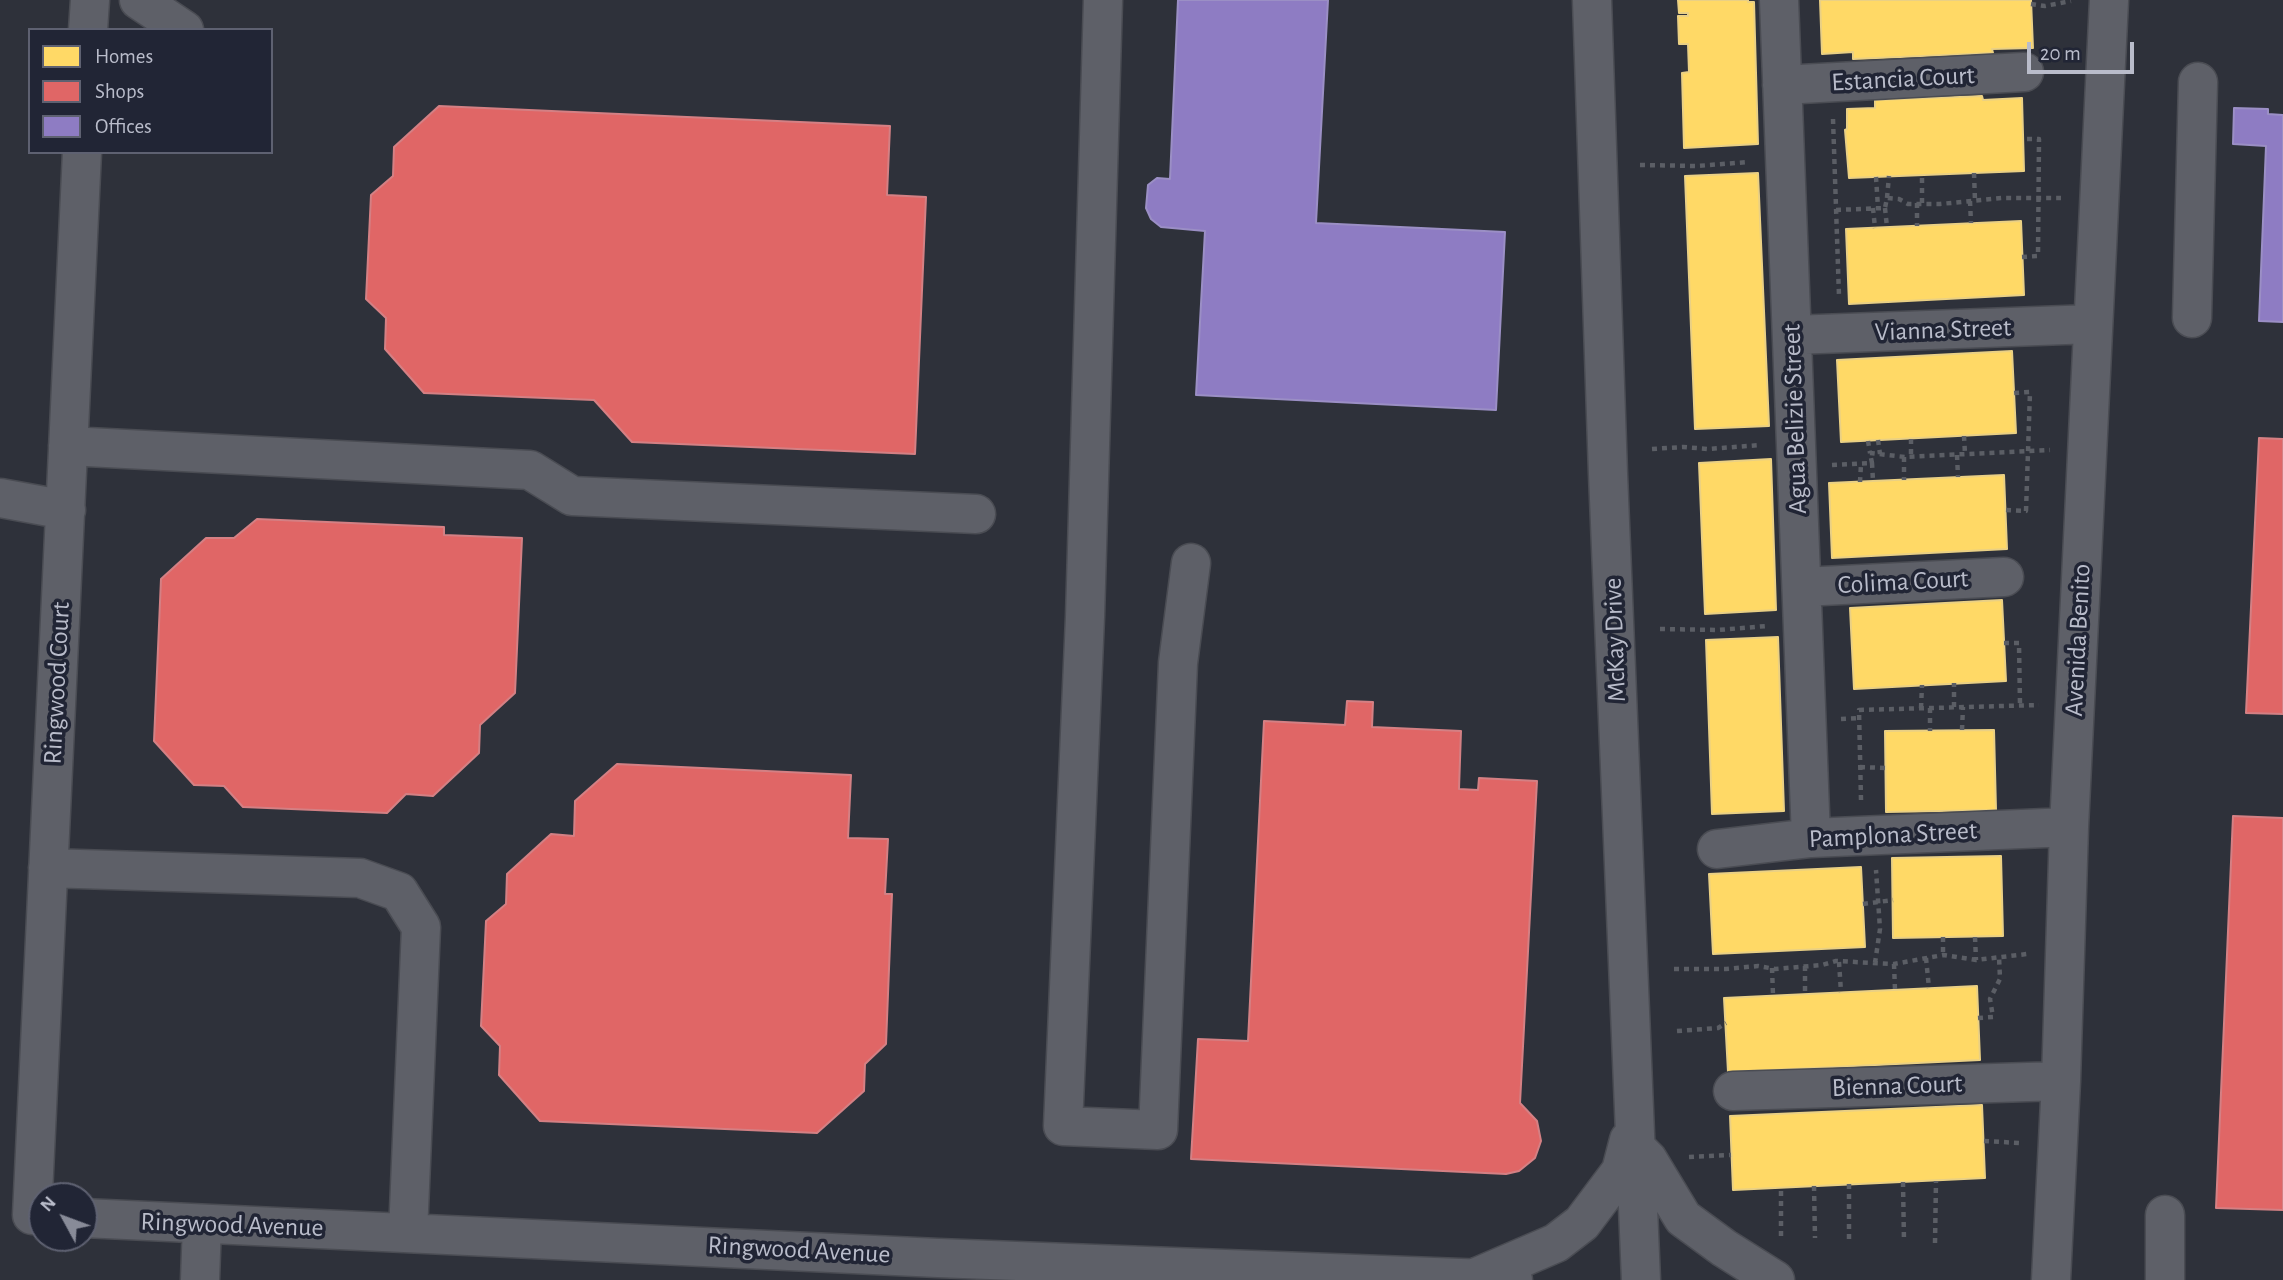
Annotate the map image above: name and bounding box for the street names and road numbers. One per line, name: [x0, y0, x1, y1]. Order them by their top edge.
street label: Estancia Court: [1830, 60, 1976, 98]
street label: Vianna Street: [1874, 312, 2012, 348]
street label: Agua Belizie Street: [1776, 323, 1814, 515]
street label: Colima Court: [1837, 563, 1969, 601]
street label: Avenida Benito: [2058, 563, 2098, 717]
street label: McKay Drive: [1597, 577, 1633, 703]
street label: Ringwood Court: [37, 601, 77, 765]
street label: Pamplona Street: [1808, 815, 1978, 855]
street label: Bienna Court: [1831, 1068, 1963, 1104]
street label: Ringwood Avenue: [140, 1206, 324, 1244]
street label: Ringwood Avenue: [707, 1230, 891, 1270]

